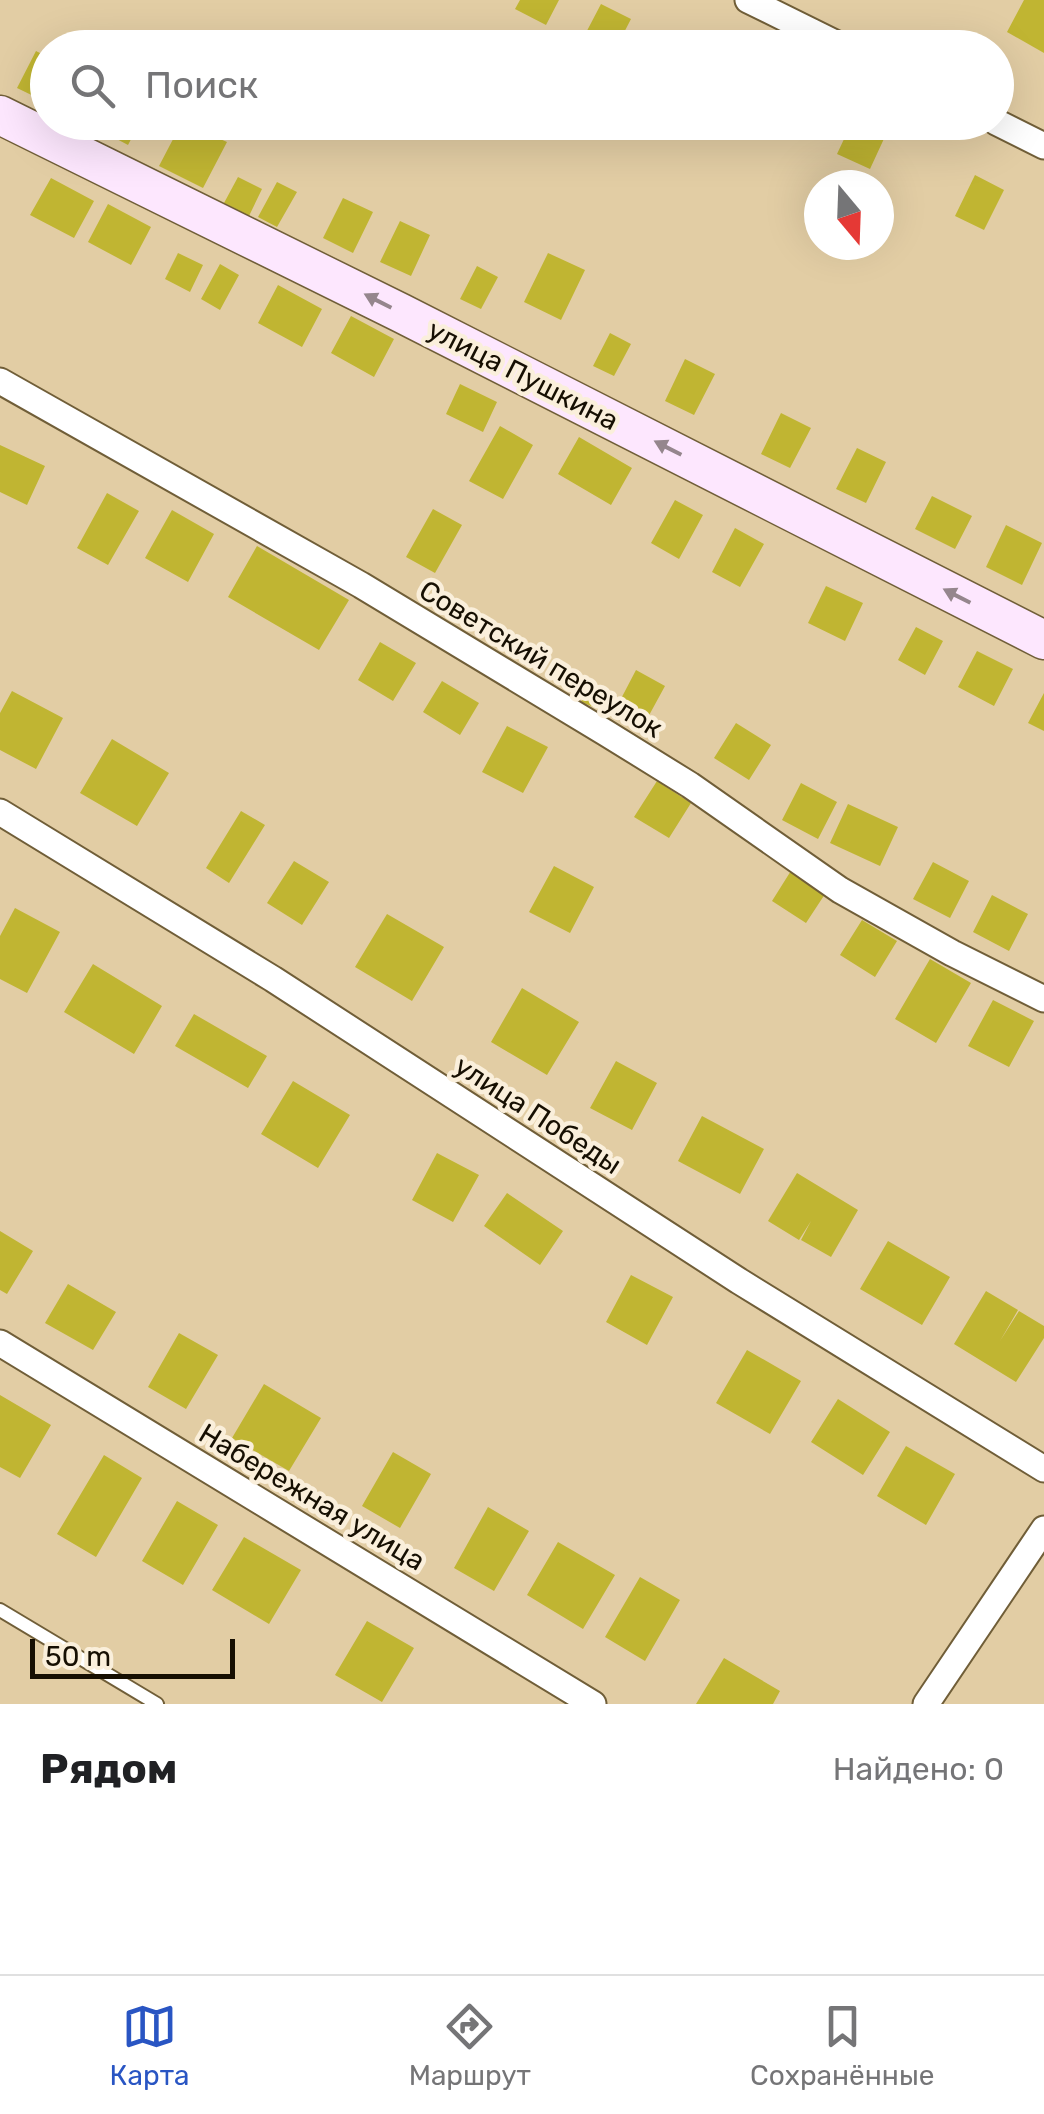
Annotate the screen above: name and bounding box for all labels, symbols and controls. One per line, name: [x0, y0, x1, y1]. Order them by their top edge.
search box: [30, 30, 1014, 140]
icon: search: [65, 58, 120, 113]
text: Поиск: [145, 62, 258, 108]
north arrow: [804, 170, 894, 260]
one-way arrow: [363, 293, 392, 310]
street label: улица Пушкина: [422, 313, 624, 437]
one-way arrow: [653, 440, 682, 457]
street label: Советский переулок: [413, 573, 669, 745]
one-way arrow: [943, 588, 972, 605]
street label: улица Победы: [448, 1049, 628, 1181]
street label: Набережная улица: [193, 1417, 431, 1577]
scale bar: [30, 1634, 235, 1678]
text: 50 m: [45, 1640, 111, 1673]
text: Рядом: [40, 1744, 177, 1794]
text: Найдено: 0: [833, 1750, 1004, 1788]
tab: Карта: [110, 1999, 189, 2092]
tab: Маршрут: [409, 1999, 531, 2092]
tab: Сохранённые: [750, 1999, 934, 2092]

